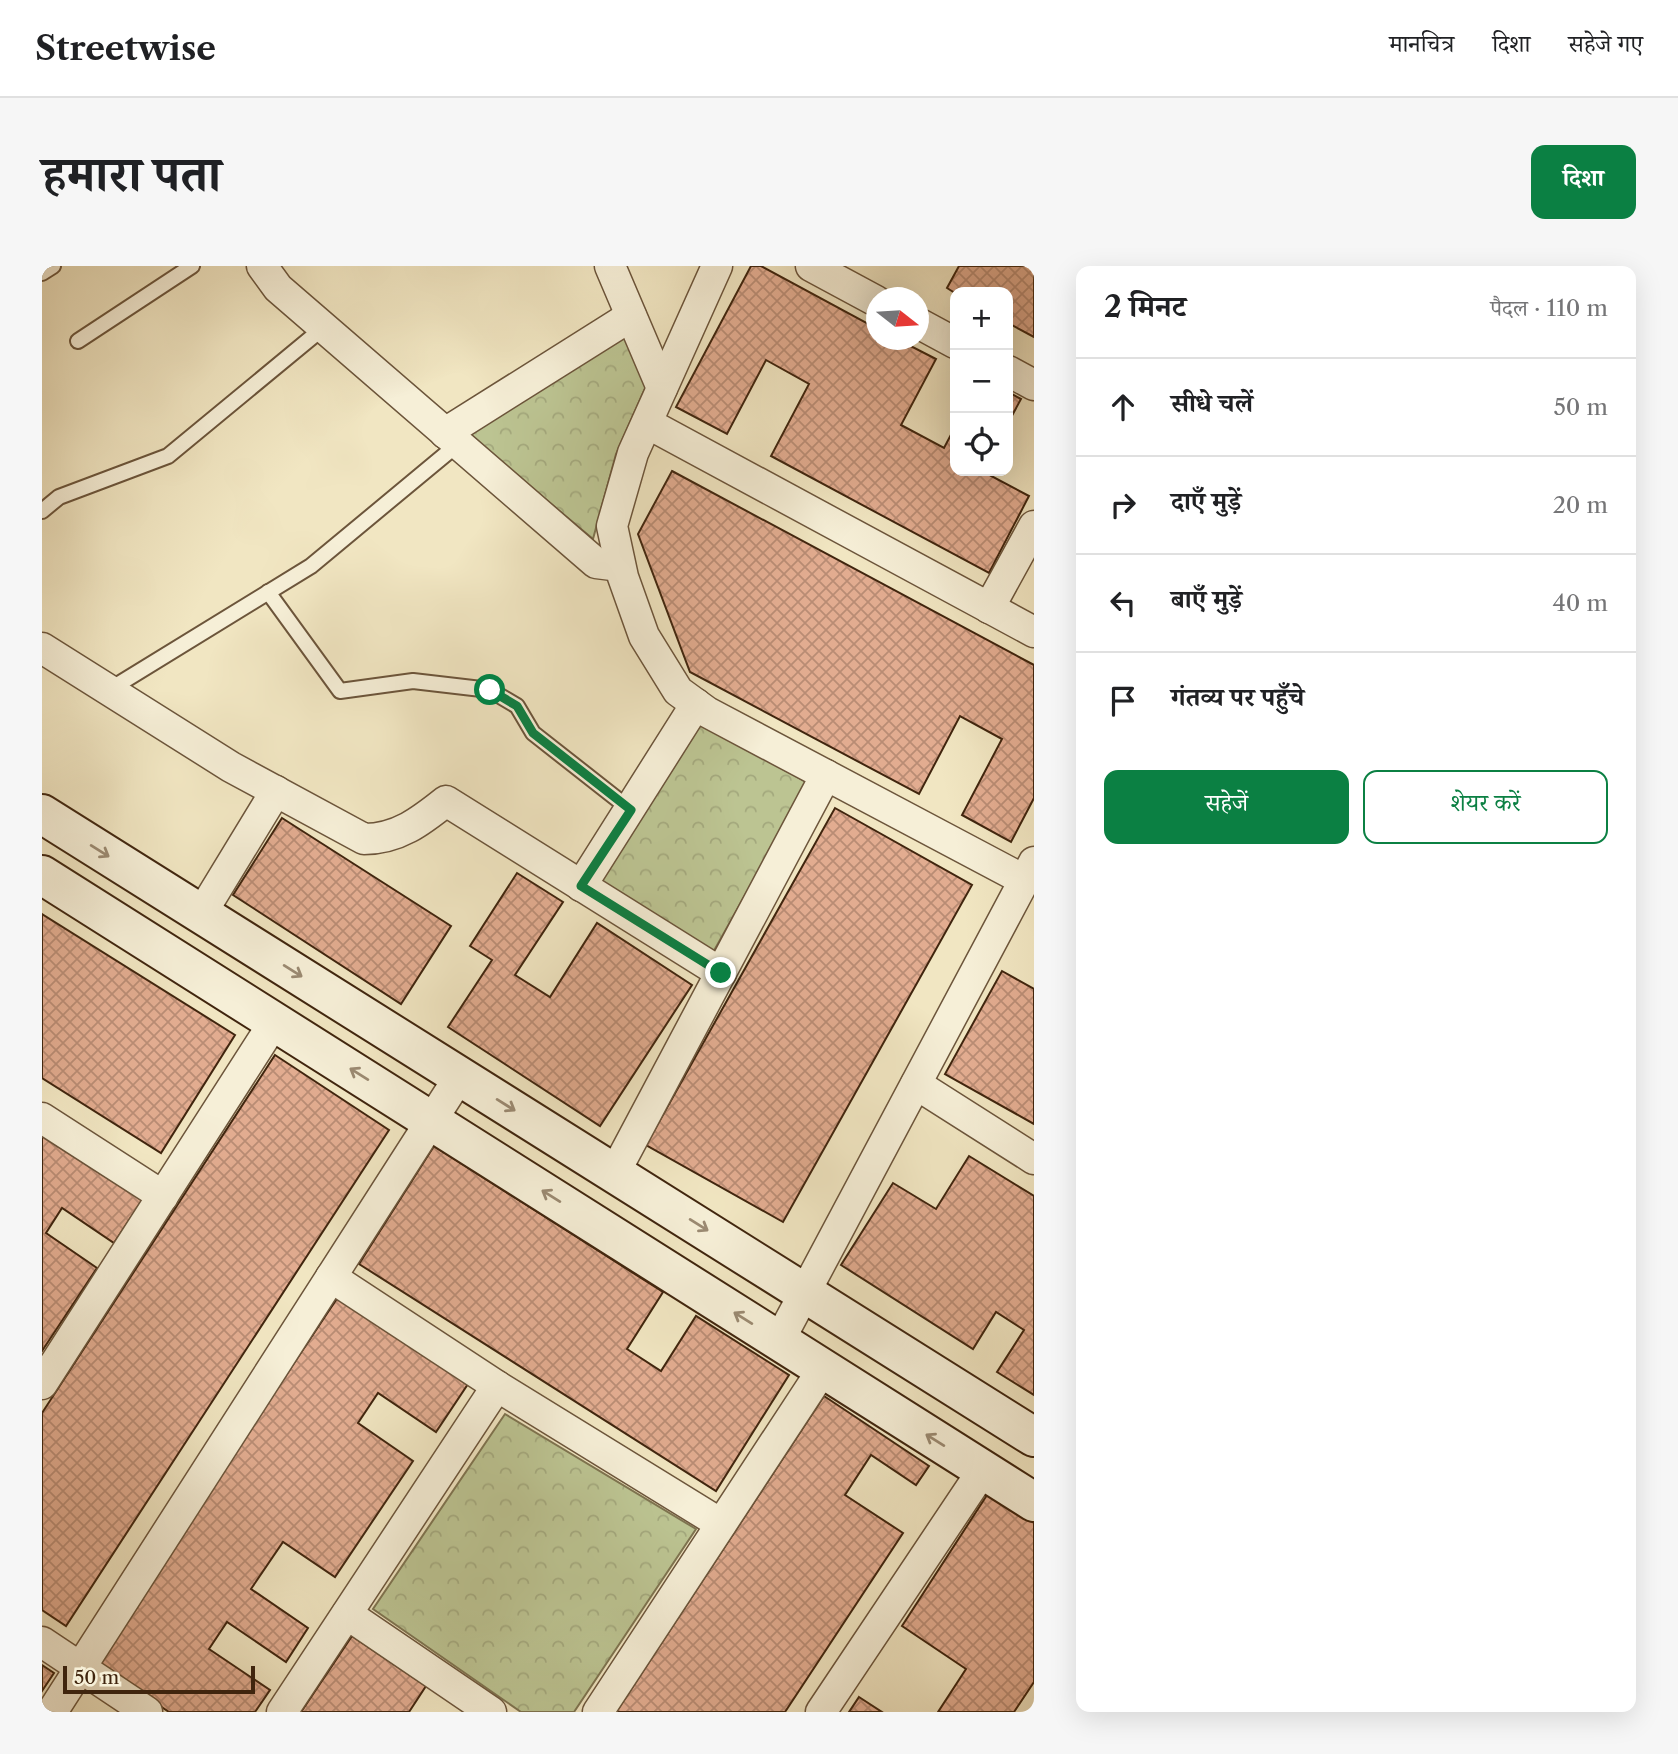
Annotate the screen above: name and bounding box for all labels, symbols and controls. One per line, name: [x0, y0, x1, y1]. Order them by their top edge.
text: Streetwise: [35, 28, 216, 69]
text: मानचित्र: [1389, 29, 1454, 58]
text: दिशा: [1492, 29, 1530, 58]
text: सहेजे गए: [1568, 29, 1643, 58]
text: हमारा पता: [42, 143, 221, 204]
button: दिशा: [1531, 145, 1636, 219]
north arrow: [866, 287, 929, 350]
map controls: [950, 287, 1013, 476]
button: +: [950, 287, 1013, 350]
text: 2 मिनट: [1104, 288, 1186, 325]
text: पैदल · 110 m: [1490, 294, 1608, 322]
button: −: [950, 350, 1013, 413]
text: सीधे चलें: [1171, 387, 1253, 419]
icon: ahead: [1104, 388, 1142, 426]
text: 50 m: [1553, 393, 1608, 421]
button: locate: [950, 413, 1013, 476]
text: दाएँ मुड़ें: [1171, 485, 1241, 517]
icon: right: [1104, 486, 1142, 524]
text: 20 m: [1553, 491, 1608, 519]
text: बाएँ मुड़ें: [1171, 583, 1242, 615]
icon: left: [1104, 584, 1142, 622]
text: 40 m: [1553, 589, 1608, 617]
route start: [474, 674, 505, 705]
text: गंतव्य पर पहुँचे: [1171, 681, 1304, 713]
icon: arrive: [1104, 682, 1142, 720]
button: सहेजें: [1104, 770, 1349, 844]
button: शेयर करें: [1363, 770, 1608, 844]
one-way arrow: [89, 844, 109, 858]
route end: [705, 957, 736, 988]
one-way arrow: [282, 965, 302, 979]
one-way arrow: [349, 1066, 369, 1080]
one-way arrow: [496, 1098, 516, 1112]
one-way arrow: [542, 1188, 561, 1203]
one-way arrow: [689, 1219, 709, 1233]
one-way arrow: [734, 1310, 753, 1325]
one-way arrow: [926, 1432, 945, 1447]
scale bar: [63, 1663, 256, 1695]
text: 50 m: [74, 1666, 119, 1689]

